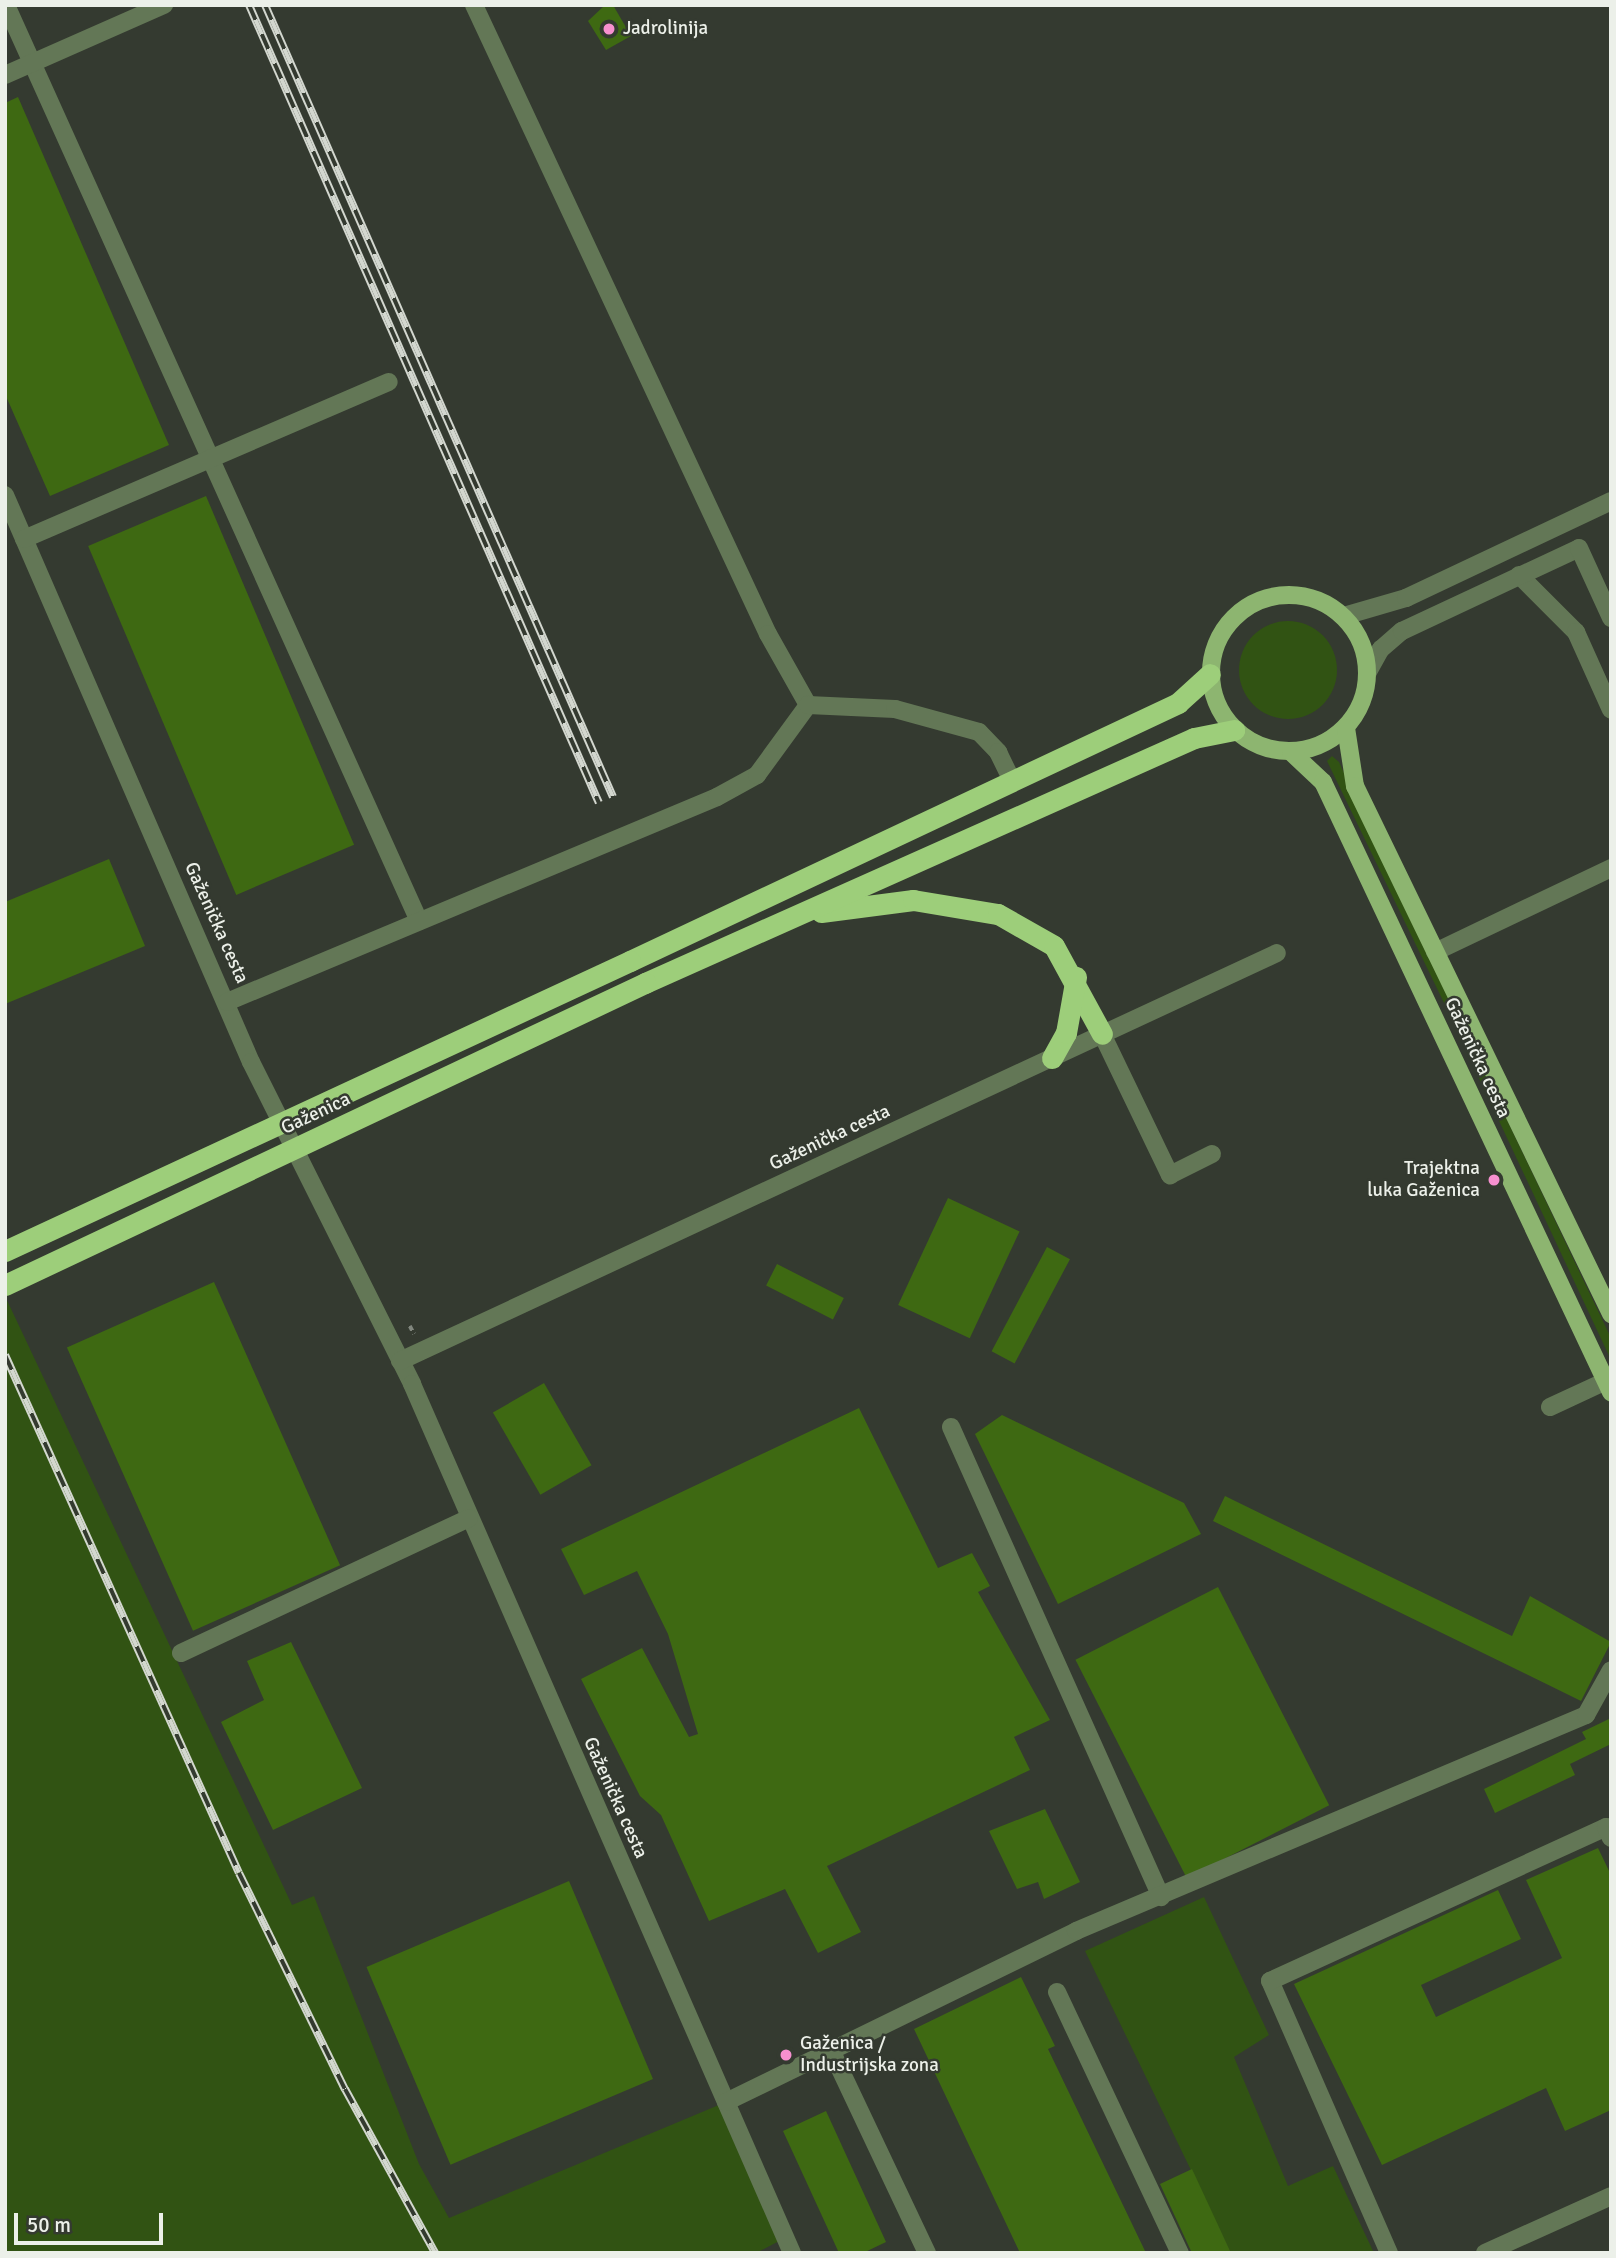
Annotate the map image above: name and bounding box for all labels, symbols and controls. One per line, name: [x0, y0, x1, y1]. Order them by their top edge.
place label: Jadrolinija: [623, 18, 708, 40]
marker: Jadrolinija: [601, 21, 617, 37]
street label: Gaženička cesta: [179, 859, 253, 987]
street label: Gaženička cesta: [1439, 994, 1515, 1122]
street label: Gaženica: [278, 1088, 354, 1140]
street label: Gaženička cesta: [766, 1100, 894, 1176]
place label: Trajektna luka Gaženica: [1367, 1158, 1480, 1202]
marker: Trajektna luka Gaženica: [1486, 1172, 1502, 1188]
street label: Gaženička cesta: [578, 1734, 652, 1862]
place label: Gaženica / Industrijska zona: [800, 2033, 939, 2077]
marker: Gaženica / Industrijska zona: [778, 2047, 794, 2063]
scale bar: [18, 2198, 166, 2242]
text: 50 m: [27, 2212, 71, 2238]

